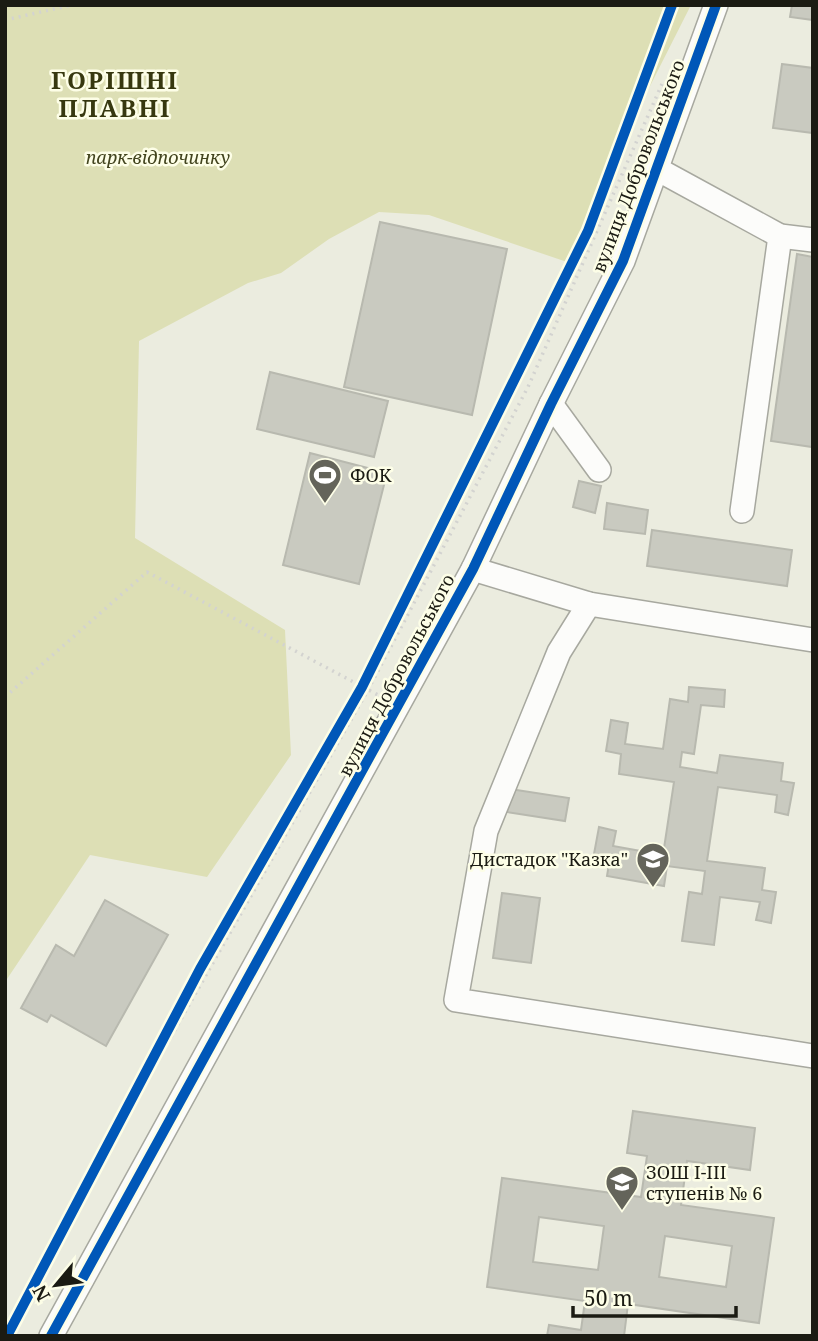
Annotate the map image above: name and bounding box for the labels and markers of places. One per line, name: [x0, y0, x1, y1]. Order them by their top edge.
sports icon: ФОК: [306, 456, 344, 505]
place label: ФОК: [350, 463, 392, 487]
school or university icon: Дистадок "Казка": [634, 840, 672, 889]
place label: Дистадок "Казка": [470, 847, 628, 871]
place label: ЗОШ І-ІІІ ступенів № 6: [646, 1160, 762, 1205]
school or university icon: ЗОШ І-ІІІ ступенів № 6: [603, 1163, 641, 1212]

